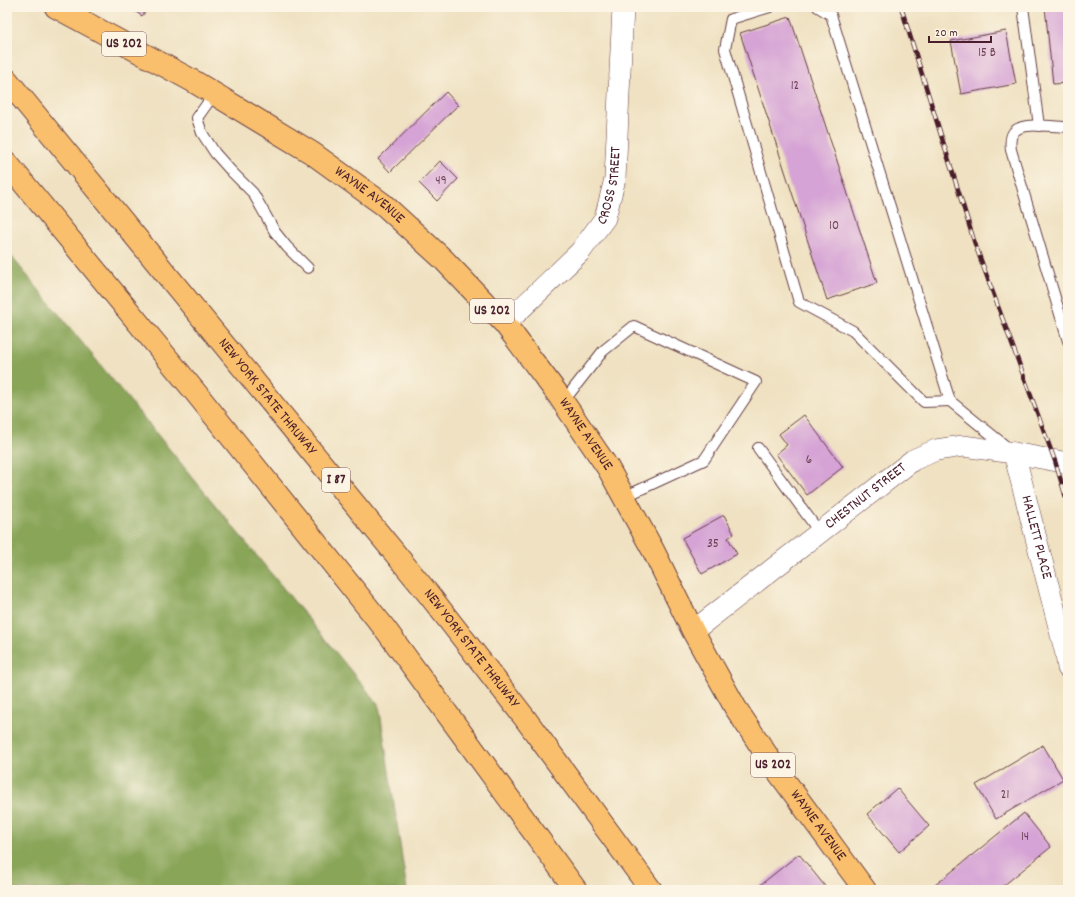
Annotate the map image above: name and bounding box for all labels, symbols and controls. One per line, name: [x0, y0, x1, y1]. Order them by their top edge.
scale bar: [929, 18, 991, 44]
text: 20 m: [935, 25, 958, 42]
road number: US 202: [102, 32, 146, 56]
house number: 15 B: [978, 44, 996, 63]
house number: 12: [791, 77, 799, 96]
street label: CROSS STREET: [592, 146, 627, 230]
street label: WAYNE AVENUE: [329, 161, 409, 230]
house number: 49: [435, 172, 447, 191]
house number: 10: [829, 217, 839, 236]
road number: US 202: [470, 299, 514, 323]
street label: NEW YORK STATE THRUWAY: [212, 334, 322, 461]
street label: WAYNE AVENUE: [553, 394, 618, 475]
house number: 6: [806, 451, 812, 470]
street label: CHESTNUT STREET: [820, 458, 911, 535]
road number: I 87: [322, 468, 350, 492]
street label: HALLETT PLACE: [1014, 493, 1057, 582]
house number: 35: [707, 535, 719, 554]
street label: NEW YORK STATE THRUWAY: [418, 584, 525, 713]
road number: US 202: [751, 753, 795, 777]
street label: WAYNE AVENUE: [784, 786, 852, 866]
house number: 21: [1001, 786, 1009, 805]
house number: 14: [1021, 828, 1029, 847]

